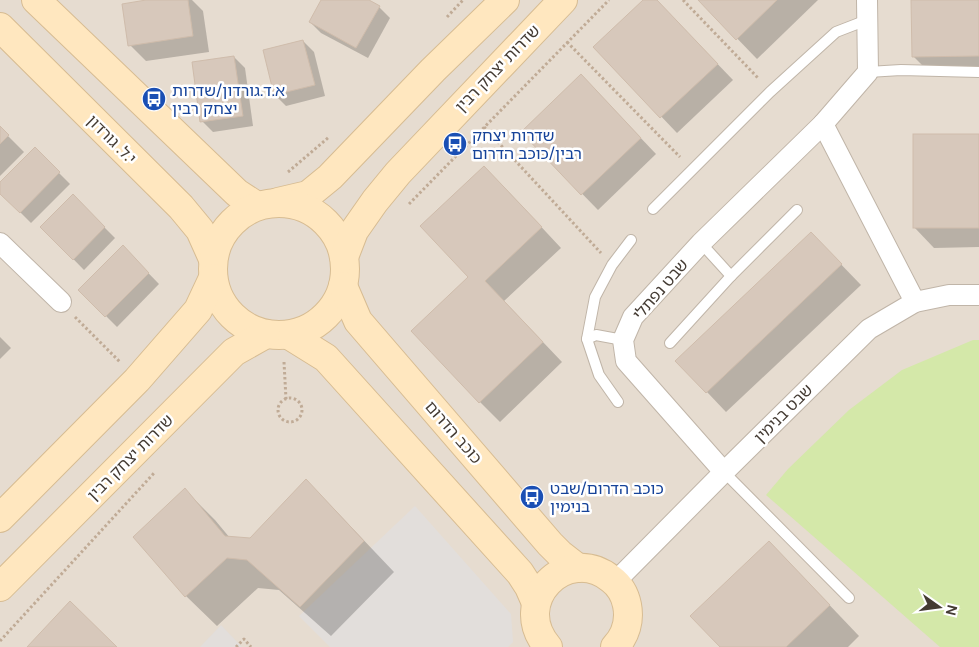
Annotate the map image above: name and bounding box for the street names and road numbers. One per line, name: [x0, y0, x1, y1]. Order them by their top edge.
street label: שדרות יצחק רבין: [450, 20, 544, 116]
street label: י.ל. גורדון: [83, 110, 141, 168]
street label: שבט נפתלי: [628, 254, 693, 324]
street label: שבט בנימין: [749, 379, 817, 447]
street label: כוכב הדרום: [421, 396, 487, 468]
street label: שדרות יצחק רבין: [83, 410, 178, 505]

